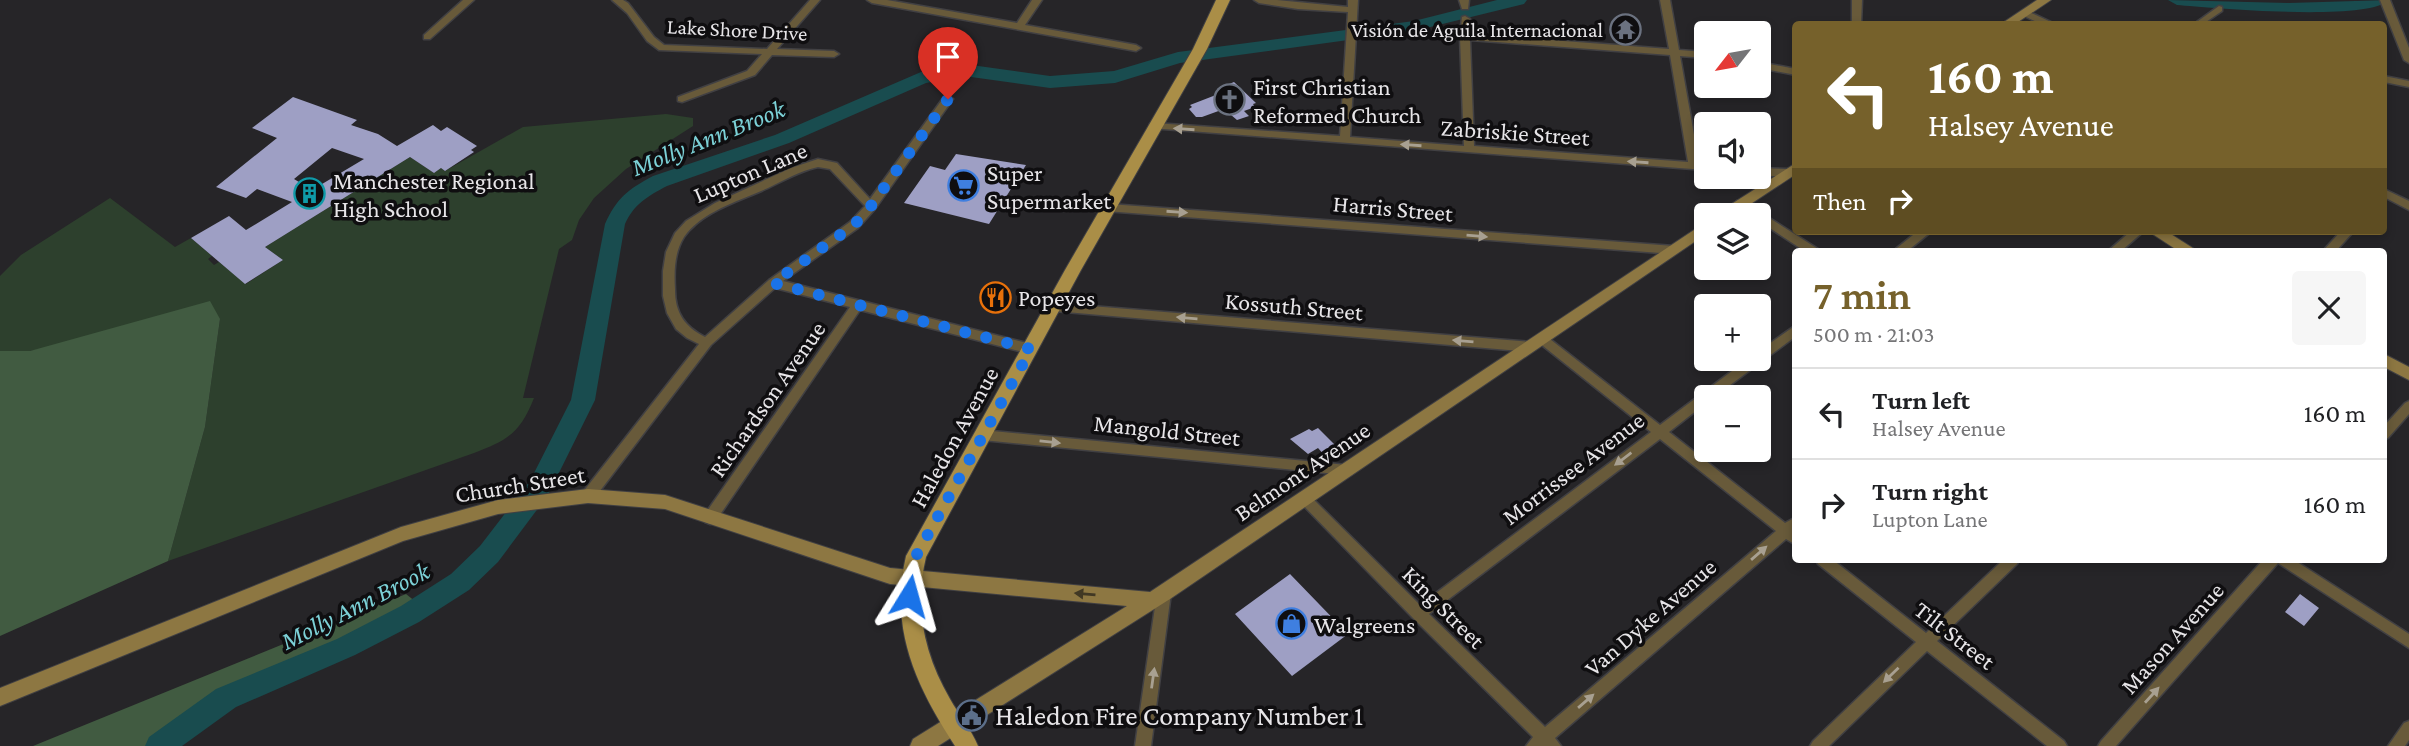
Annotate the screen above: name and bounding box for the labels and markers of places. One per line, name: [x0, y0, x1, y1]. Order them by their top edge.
temple icon: Visión de Aguila Internacional: [1609, 13, 1643, 47]
place label: Visión de Aguila Internacional: [1351, 18, 1603, 42]
pin: [918, 27, 978, 99]
place label: First Christian Reformed Church: [1253, 73, 1422, 128]
church icon: First Christian Reformed Church: [1213, 83, 1247, 117]
place label: Super Supermarket: [987, 159, 1112, 214]
place label: Manchester Regional High School: [333, 167, 535, 222]
supermarket icon: Super Supermarket: [947, 169, 981, 203]
building icon: Manchester Regional High School: [293, 177, 327, 211]
restaurant icon: Popeyes: [978, 280, 1012, 314]
place label: Popeyes: [1018, 284, 1095, 311]
shop icon: Walgreens: [1274, 607, 1308, 641]
place label: Walgreens: [1314, 611, 1415, 638]
public building icon: Haledon Fire Company Number 1: [955, 698, 989, 732]
place label: Haledon Fire Company Number 1: [995, 700, 1363, 731]

